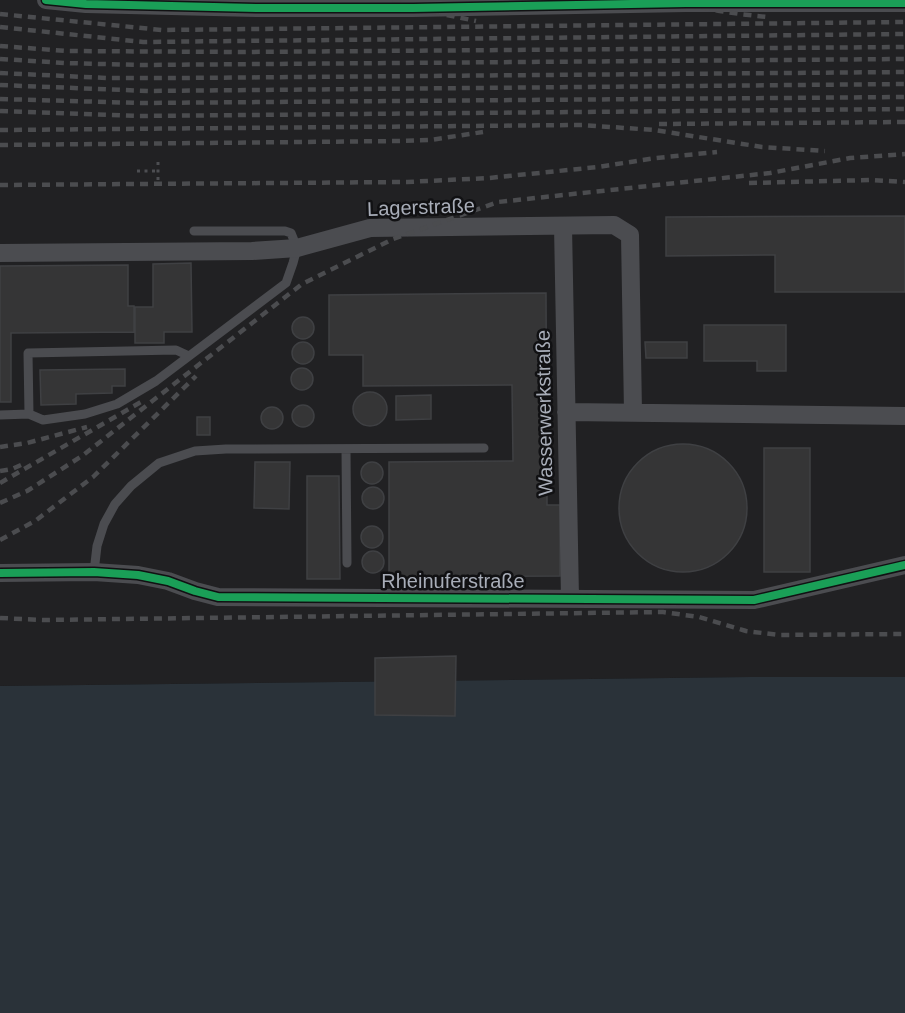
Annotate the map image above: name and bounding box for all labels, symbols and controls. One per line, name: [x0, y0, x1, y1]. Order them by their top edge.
street label: Lagerstraße: [367, 194, 475, 220]
street label: Wasserwerkstraße: [532, 330, 556, 496]
street label: Rheinuferstraße: [381, 570, 525, 592]

